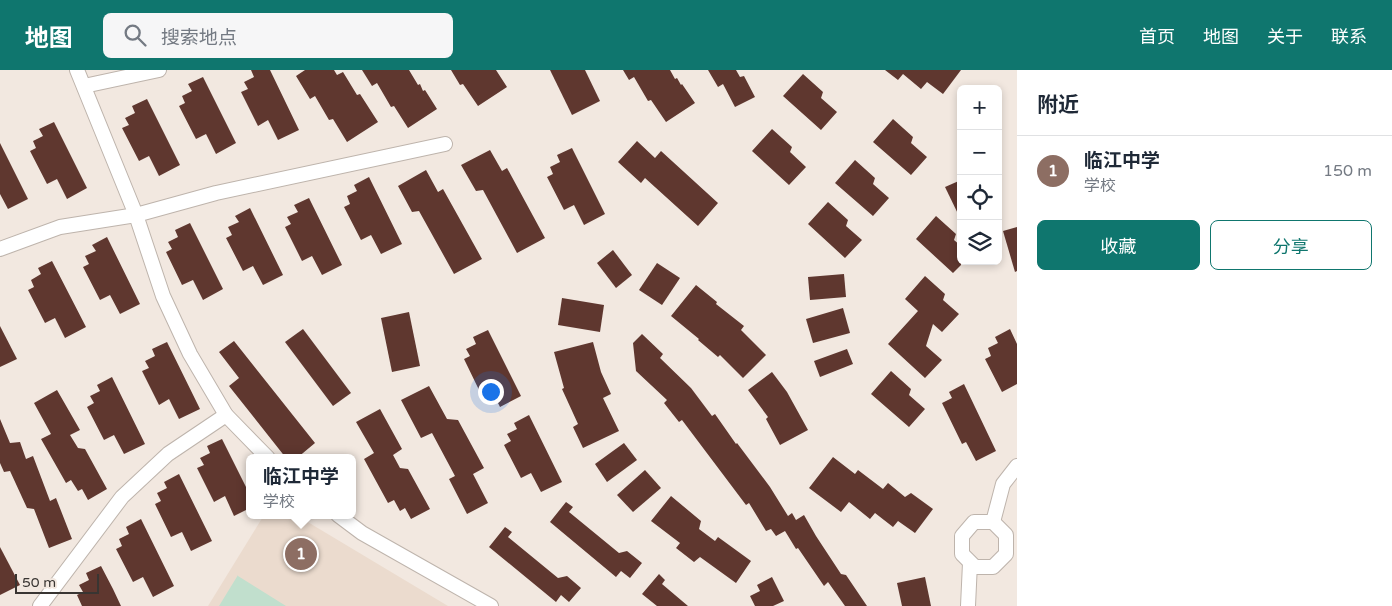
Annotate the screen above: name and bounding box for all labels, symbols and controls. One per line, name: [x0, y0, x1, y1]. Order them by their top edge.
search box: [103, 13, 453, 58]
icon: search: [121, 21, 149, 49]
text: 地图: [25, 24, 73, 53]
text: 首页: [1139, 26, 1175, 48]
text: 地图: [1203, 26, 1239, 48]
text: 关于: [1267, 26, 1303, 48]
text: 联系: [1331, 26, 1367, 48]
text: 搜索地点: [161, 27, 237, 49]
map controls: [957, 85, 1002, 265]
button: +: [957, 85, 1002, 130]
text: 附近: [1037, 93, 1079, 118]
button: −: [957, 130, 1002, 175]
text: 临江中学: [1084, 150, 1160, 172]
text: 1: [1048, 161, 1058, 181]
text: 150 m: [1323, 161, 1372, 181]
button: locate: [957, 175, 1002, 220]
text: 学校: [1084, 176, 1116, 196]
button: layers: [957, 220, 1002, 265]
button: 收藏: [1037, 220, 1200, 270]
button: 分享: [1210, 220, 1372, 270]
your location: [478, 379, 504, 405]
popup: [246, 454, 356, 519]
text: 临江中学: [263, 466, 339, 488]
text: 学校: [263, 492, 295, 512]
pin: 1: [285, 535, 317, 573]
scale bar: [15, 571, 99, 594]
text: 50 m: [22, 574, 56, 591]

